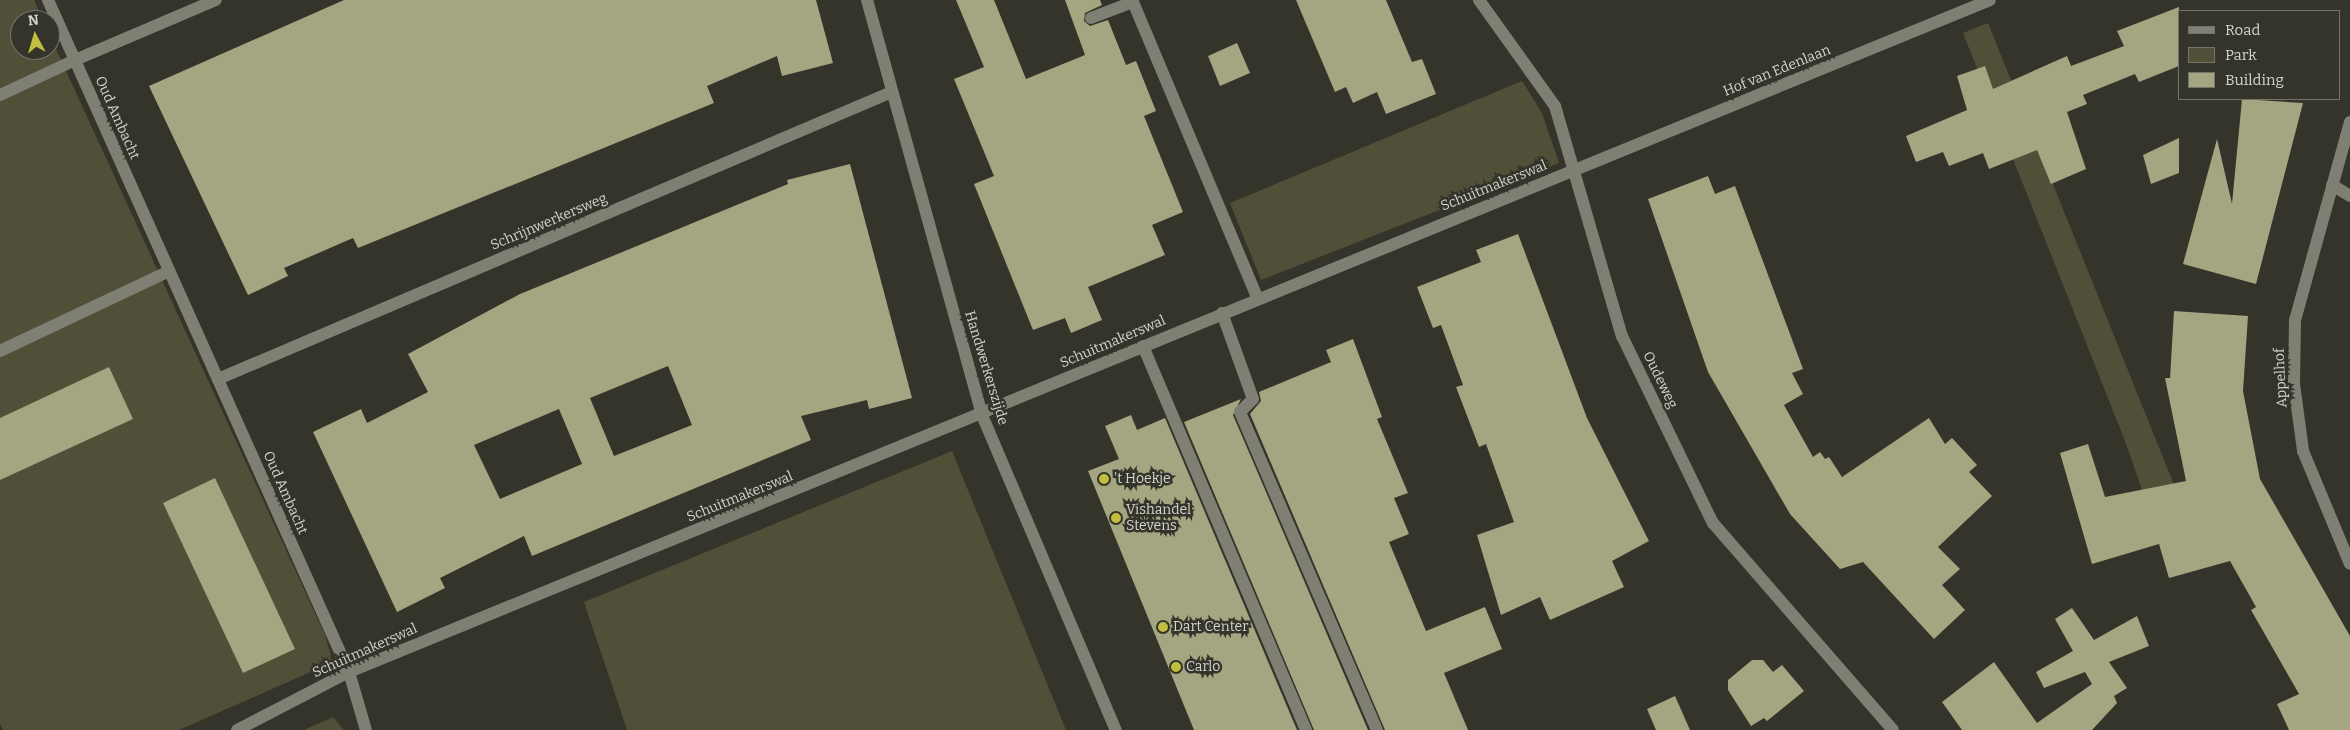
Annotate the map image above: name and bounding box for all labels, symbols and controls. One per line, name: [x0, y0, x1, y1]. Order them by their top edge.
north arrow: [10, 10, 60, 60]
legend: [2178, 10, 2340, 100]
text: N: [27, 12, 40, 30]
text: Road: [2225, 21, 2260, 39]
street label: Hof van Edenlaan: [1721, 42, 1833, 100]
text: Park: [2225, 46, 2257, 64]
text: Building: [2225, 71, 2284, 89]
street label: Oud Ambacht: [91, 74, 143, 162]
street label: Schuitmakerswal: [1438, 157, 1550, 215]
street label: Schrijnwerkersweg: [488, 190, 610, 254]
street label: Handwerkerszijde: [961, 309, 1011, 427]
street label: Schuitmakerswal: [1058, 312, 1168, 372]
street label: Appelhof: [2271, 348, 2291, 408]
street label: Oudeweg: [1639, 349, 1681, 411]
street label: Oud Ambacht: [259, 449, 311, 537]
street label: Schuitmakerswal: [684, 468, 796, 526]
place label: 't Hoekje: [1114, 471, 1171, 487]
marker: 't Hoekje: [1098, 473, 1110, 485]
place label: Vishandel Stevens: [1126, 502, 1191, 534]
marker: Vishandel Stevens: [1110, 512, 1122, 524]
place label: Dart Center: [1173, 619, 1248, 635]
street label: Schuitmakerswal: [310, 620, 420, 682]
marker: Dart Center: [1157, 621, 1169, 633]
place label: Carlo: [1186, 659, 1220, 675]
marker: Carlo: [1170, 661, 1182, 673]

